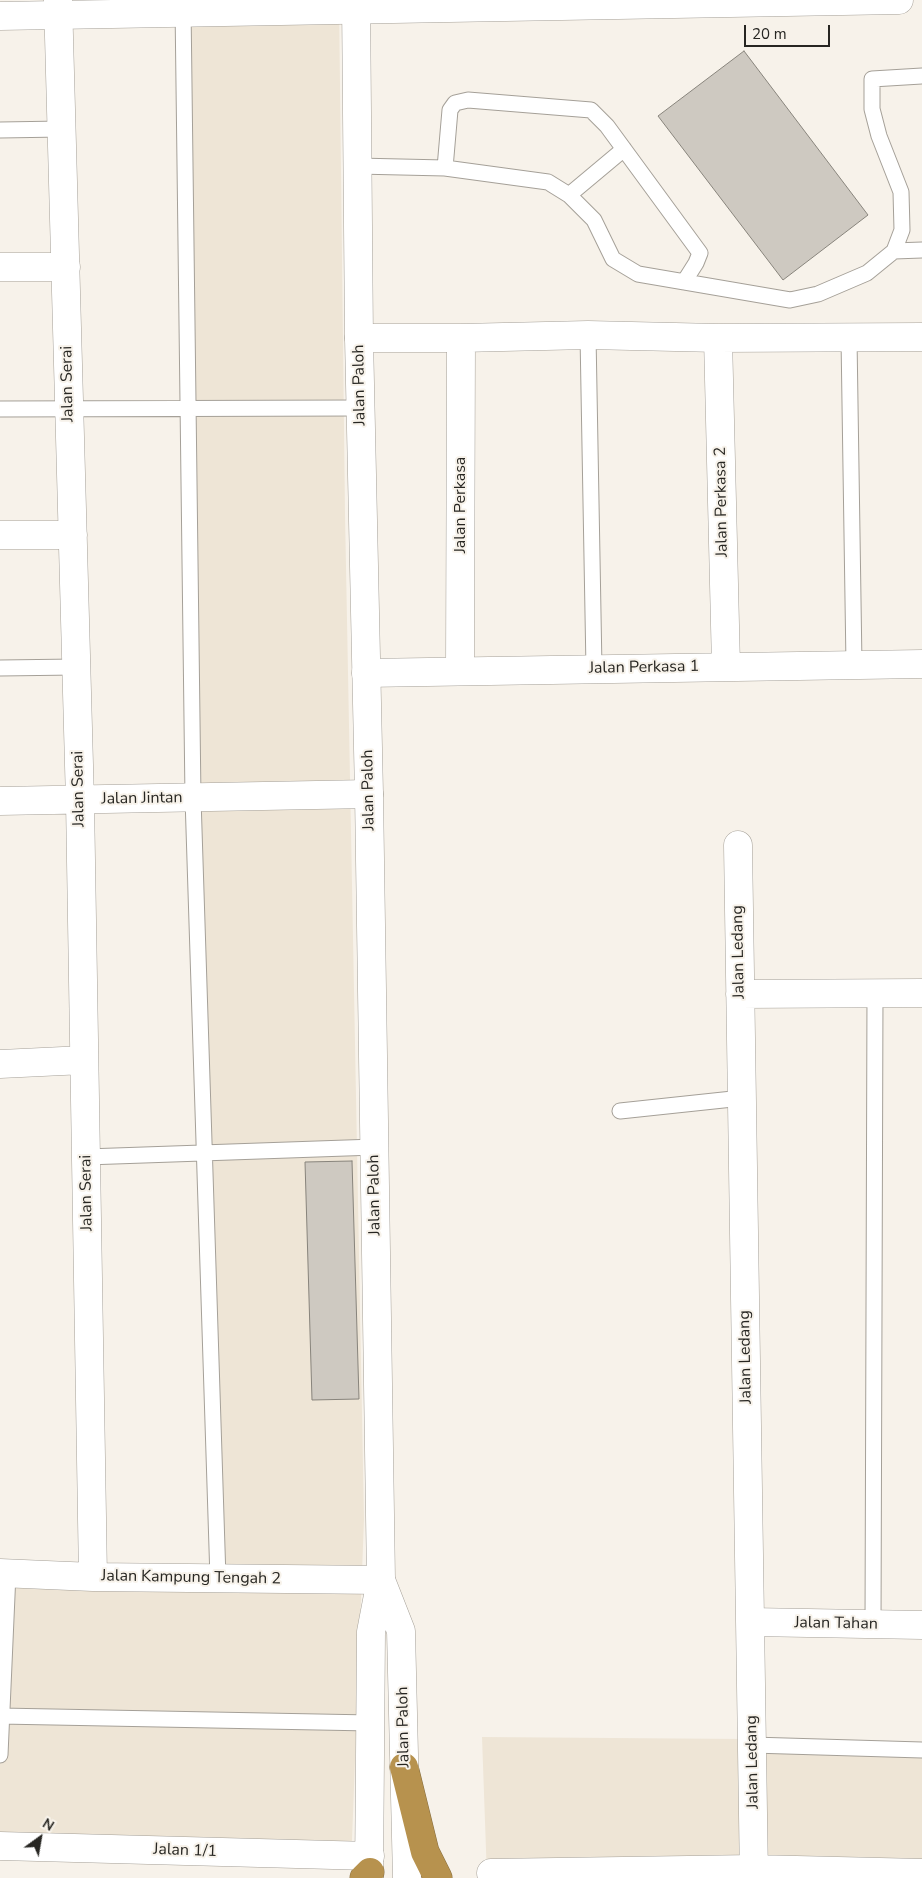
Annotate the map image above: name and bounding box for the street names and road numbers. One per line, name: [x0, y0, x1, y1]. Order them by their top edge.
street label: Jalan Paloh: [350, 344, 370, 426]
street label: Jalan Serai: [58, 346, 78, 422]
street label: Jalan Perkasa 2: [711, 447, 733, 557]
street label: Jalan Perkasa: [451, 457, 471, 553]
street label: Jalan Perkasa 1: [589, 657, 699, 679]
street label: Jalan Paloh: [359, 749, 379, 831]
street label: Jalan Serai: [69, 751, 89, 827]
street label: Jalan Jintan: [101, 789, 183, 809]
street label: Jalan Ledang: [729, 905, 749, 999]
street label: Jalan Paloh: [365, 1154, 385, 1236]
street label: Jalan Serai: [77, 1155, 97, 1231]
street label: Jalan Ledang: [736, 1310, 756, 1404]
street label: Jalan Kampung Tengah 2: [101, 1567, 281, 1589]
street label: Jalan Tahan: [794, 1614, 878, 1634]
street label: Jalan Paloh: [394, 1686, 414, 1768]
street label: Jalan Ledang: [743, 1715, 763, 1809]
street label: Jalan 1/1: [153, 1840, 217, 1862]

